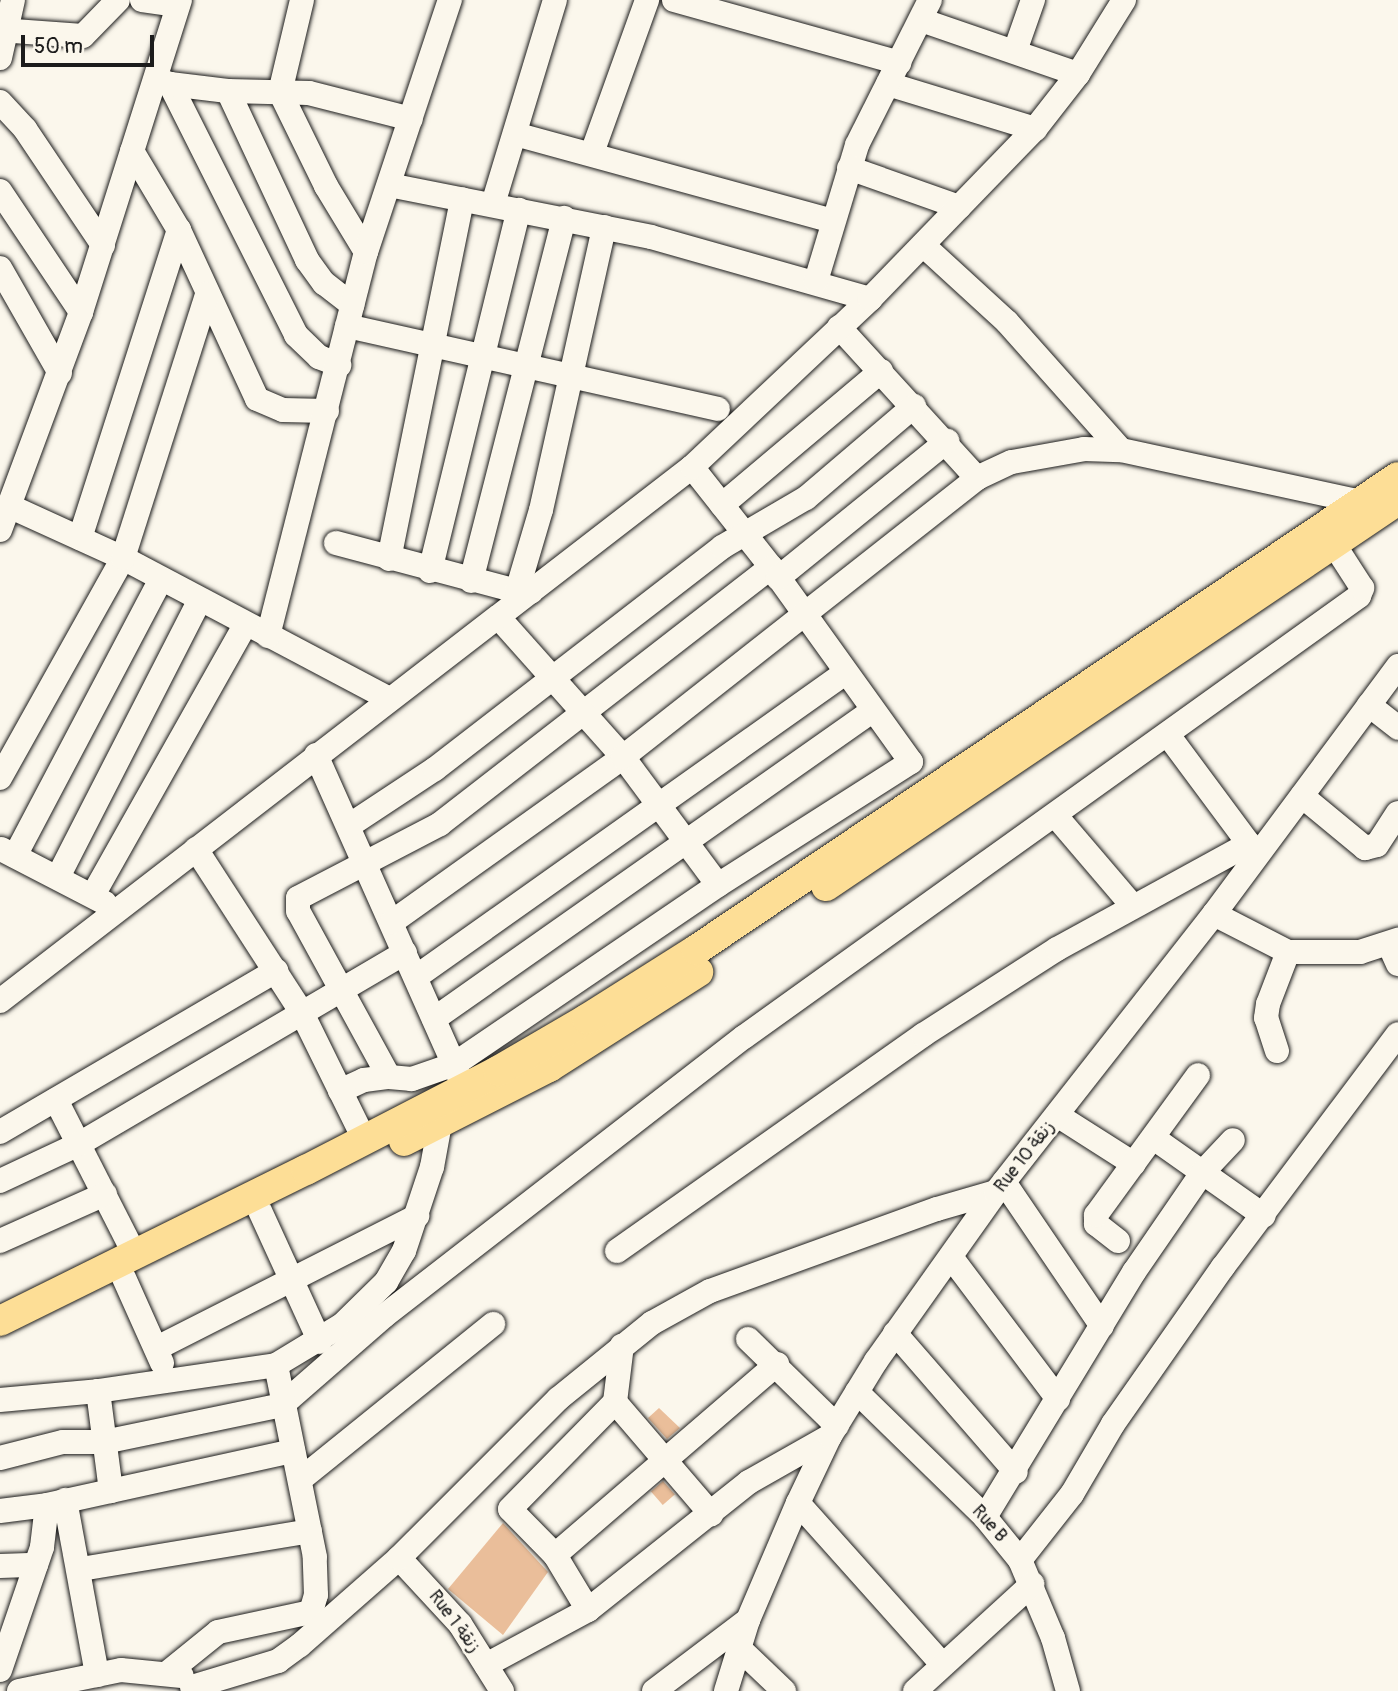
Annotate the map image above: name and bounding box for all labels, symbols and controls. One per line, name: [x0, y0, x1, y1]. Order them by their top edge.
scale bar: [24, 21, 158, 65]
text: 50 m: [34, 33, 83, 60]
street label: Rue 10 زنقة: [990, 1117, 1060, 1197]
street label: Rue B: [967, 1501, 1011, 1547]
street label: Rue 1 زنقة: [423, 1586, 485, 1658]

